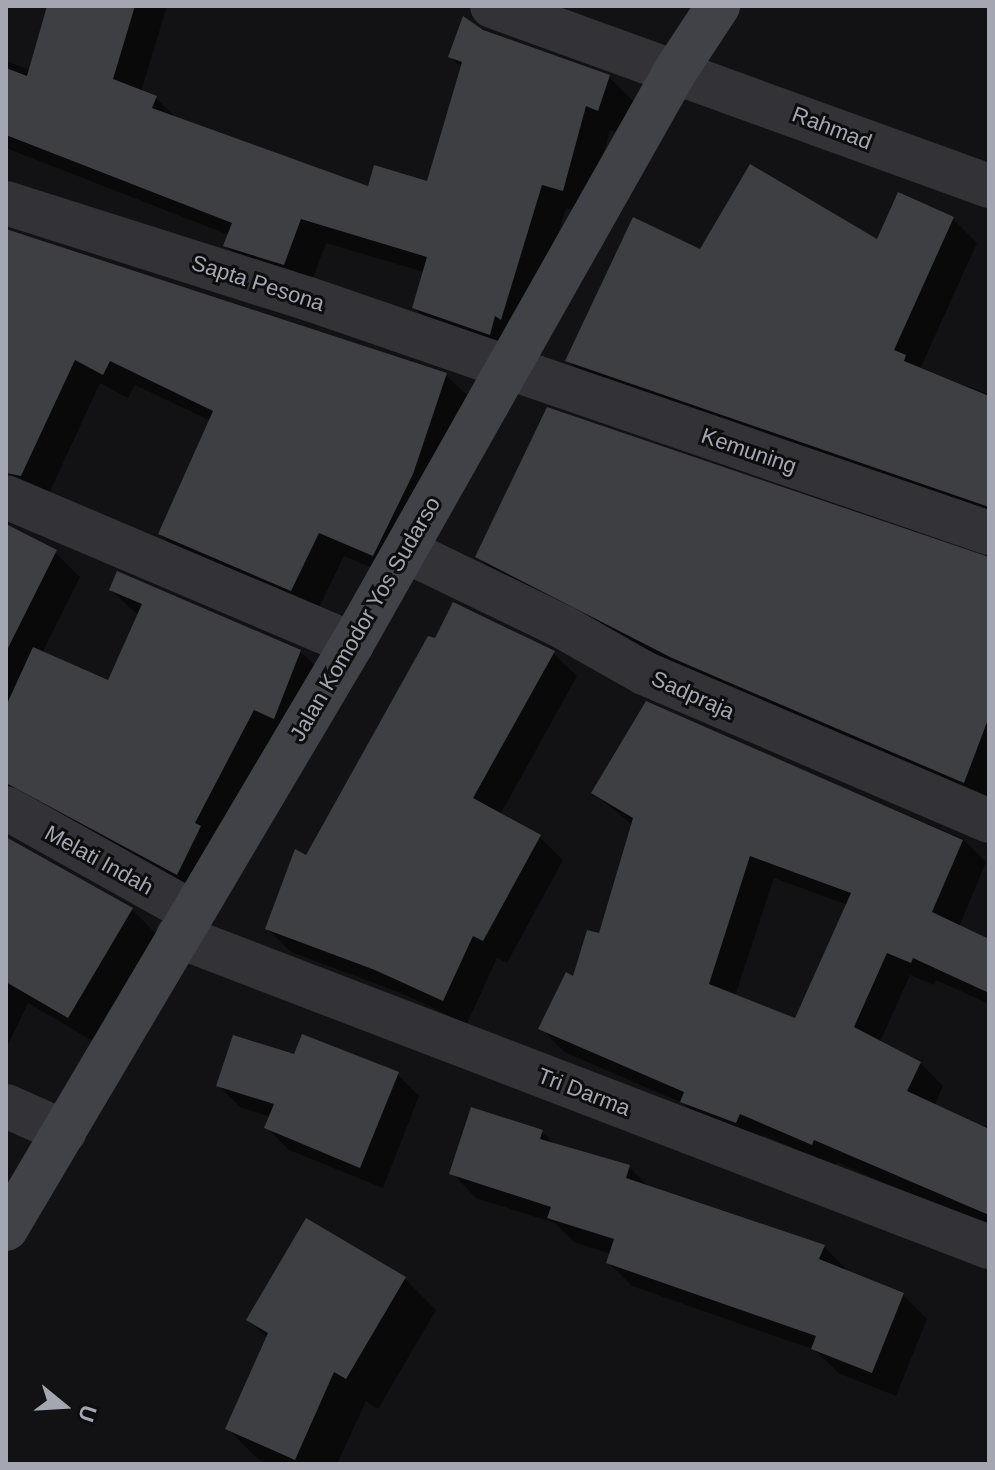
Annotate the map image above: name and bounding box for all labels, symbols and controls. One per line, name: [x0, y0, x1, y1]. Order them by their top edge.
street label: Rahmad: [788, 101, 876, 155]
street label: Sapta Pesona: [188, 249, 328, 317]
street label: Kemuning: [698, 422, 800, 480]
street label: Jalan Komodor Yos Sudarso: [284, 492, 446, 746]
street label: Sadpraja: [647, 665, 739, 725]
street label: Melati Indah: [40, 819, 158, 901]
street label: Tri Darma: [534, 1062, 634, 1122]
north arrow: [24, 1366, 104, 1446]
text: U: [73, 1402, 102, 1425]

